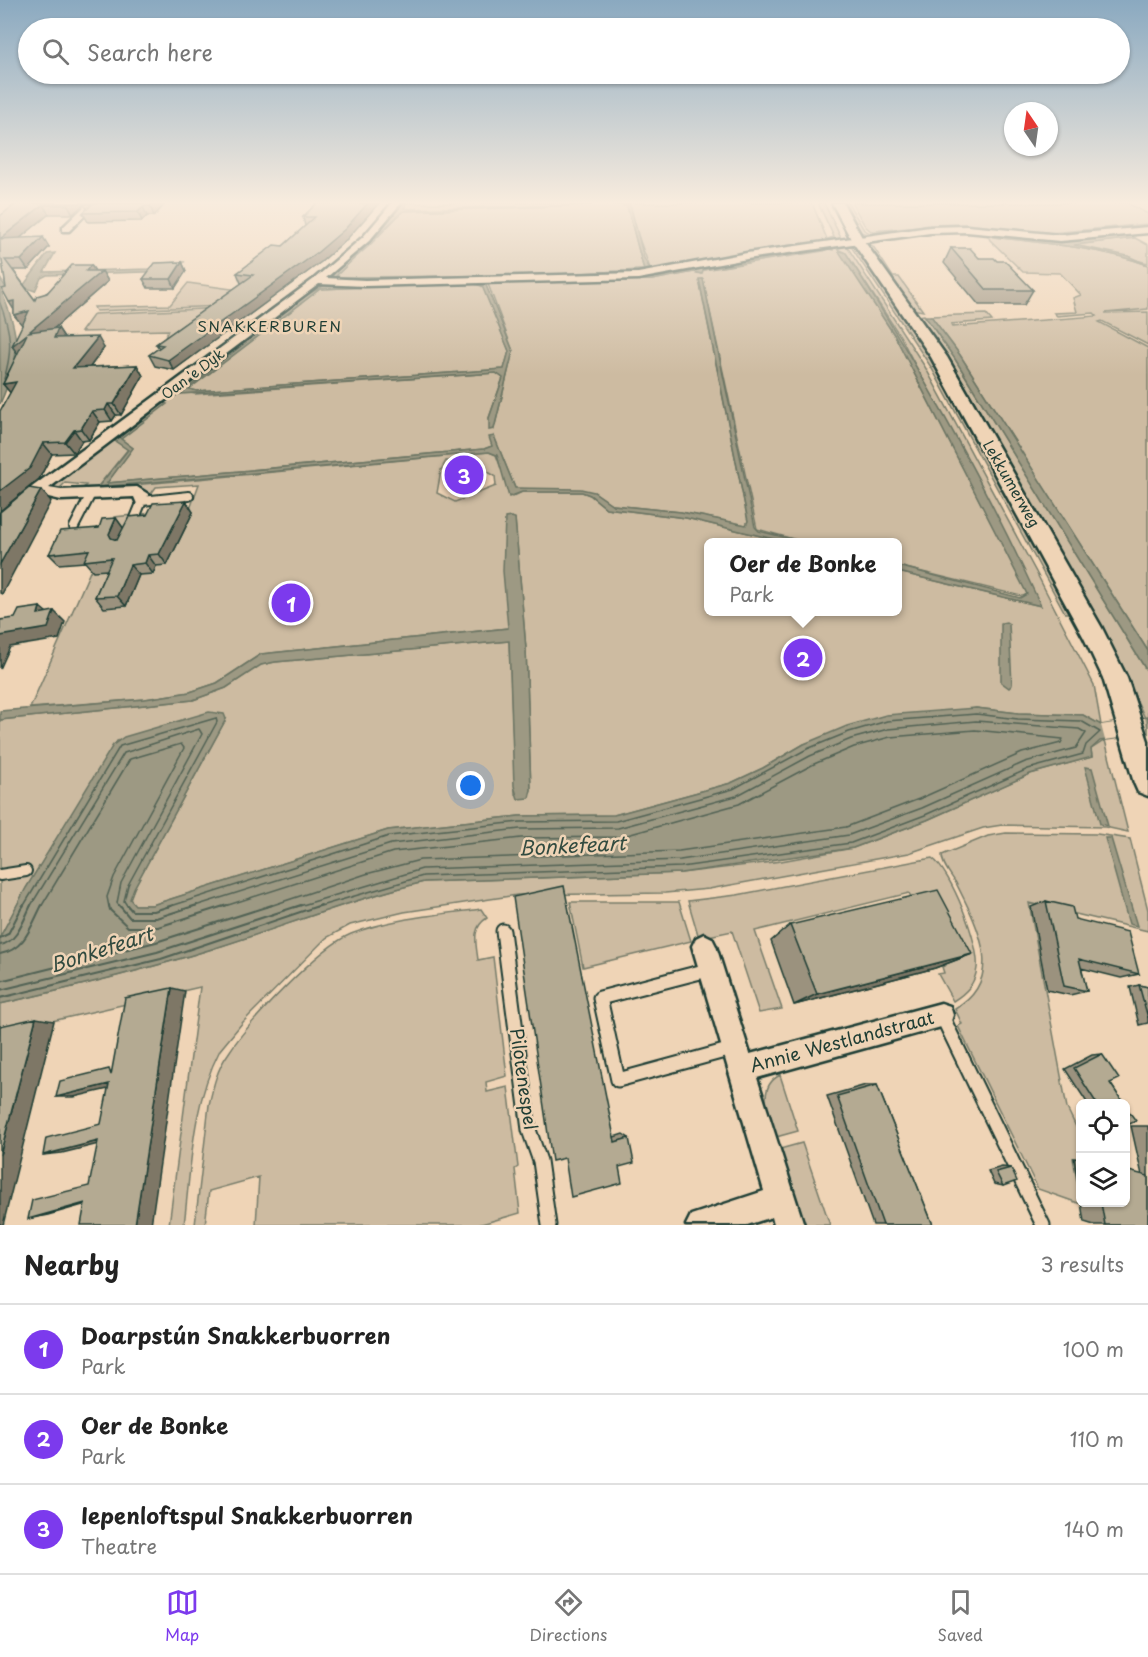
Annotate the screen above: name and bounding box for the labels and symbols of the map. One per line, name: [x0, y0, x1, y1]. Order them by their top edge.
north arrow: [1004, 102, 1058, 156]
district label: SNAKKERBUREN: [197, 314, 343, 337]
street label: Oan 'e Dyk: [157, 343, 229, 404]
street label: Lekkumerweg: [978, 435, 1047, 531]
pin: 3: [444, 452, 484, 498]
pin: 1: [272, 580, 310, 626]
pin: 2: [784, 636, 822, 680]
your location: [456, 771, 485, 800]
water label: Bonkefeart: [518, 827, 629, 863]
water label: Bonkefeart: [45, 917, 159, 980]
street label: Annie Westlandstraat: [747, 1003, 937, 1078]
street label: Pilotenespel: [504, 1026, 545, 1131]

